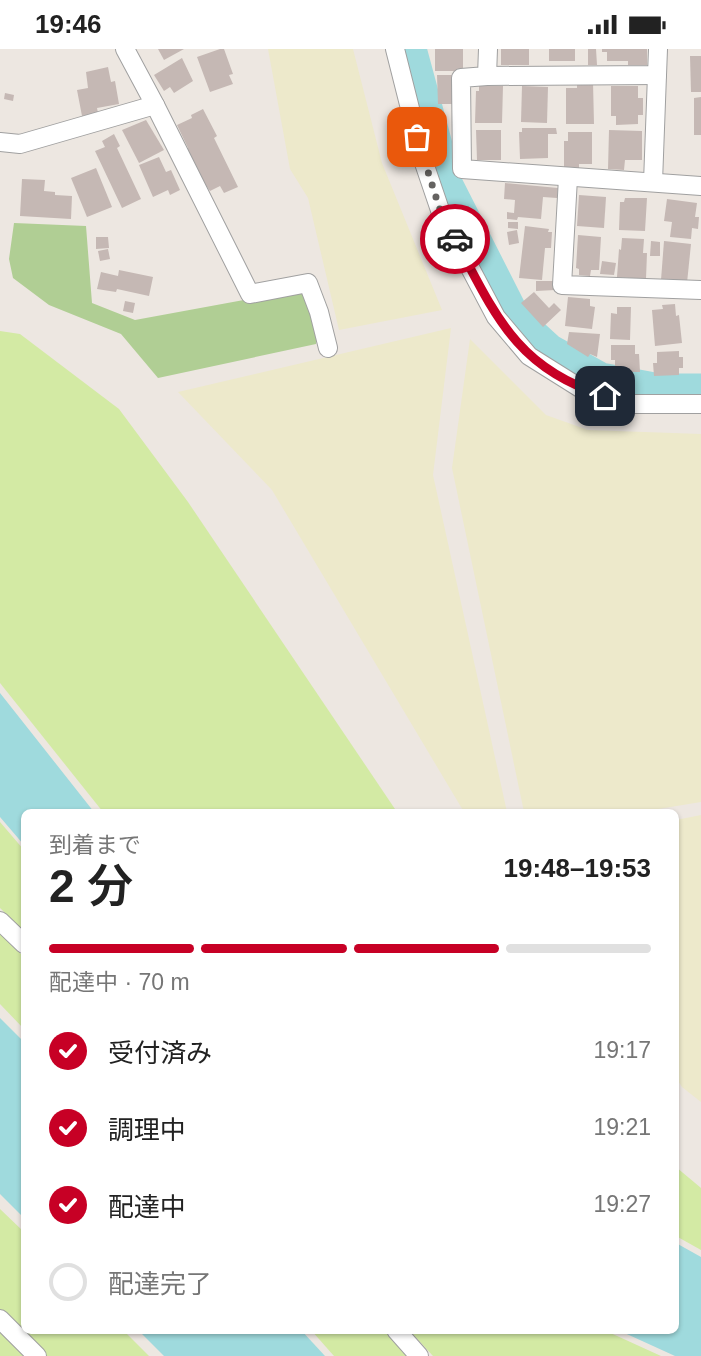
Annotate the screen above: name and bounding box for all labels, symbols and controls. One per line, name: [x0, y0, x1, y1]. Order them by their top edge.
text: 19:46: [35, 9, 102, 39]
pin: [387, 107, 447, 167]
icon: bag: [398, 118, 436, 156]
courier: [420, 204, 490, 274]
icon: car: [436, 220, 474, 258]
pin: [575, 366, 635, 426]
icon: home: [586, 377, 624, 415]
text: 到着まで: [49, 832, 141, 858]
text: 19:48–19:53: [504, 853, 651, 883]
text: 2 分: [49, 860, 133, 912]
text: 配達中 · 70 m: [49, 969, 190, 995]
icon: check: [49, 1032, 87, 1070]
text: 19:17: [593, 1037, 651, 1063]
text: 受付済み: [108, 1038, 212, 1068]
icon: check: [49, 1109, 87, 1147]
text: 19:21: [593, 1114, 651, 1140]
text: 調理中: [108, 1115, 186, 1145]
icon: check: [49, 1186, 87, 1224]
text: 19:27: [593, 1191, 651, 1217]
text: 配達中: [108, 1192, 186, 1222]
text: 配達完了: [108, 1269, 212, 1299]

